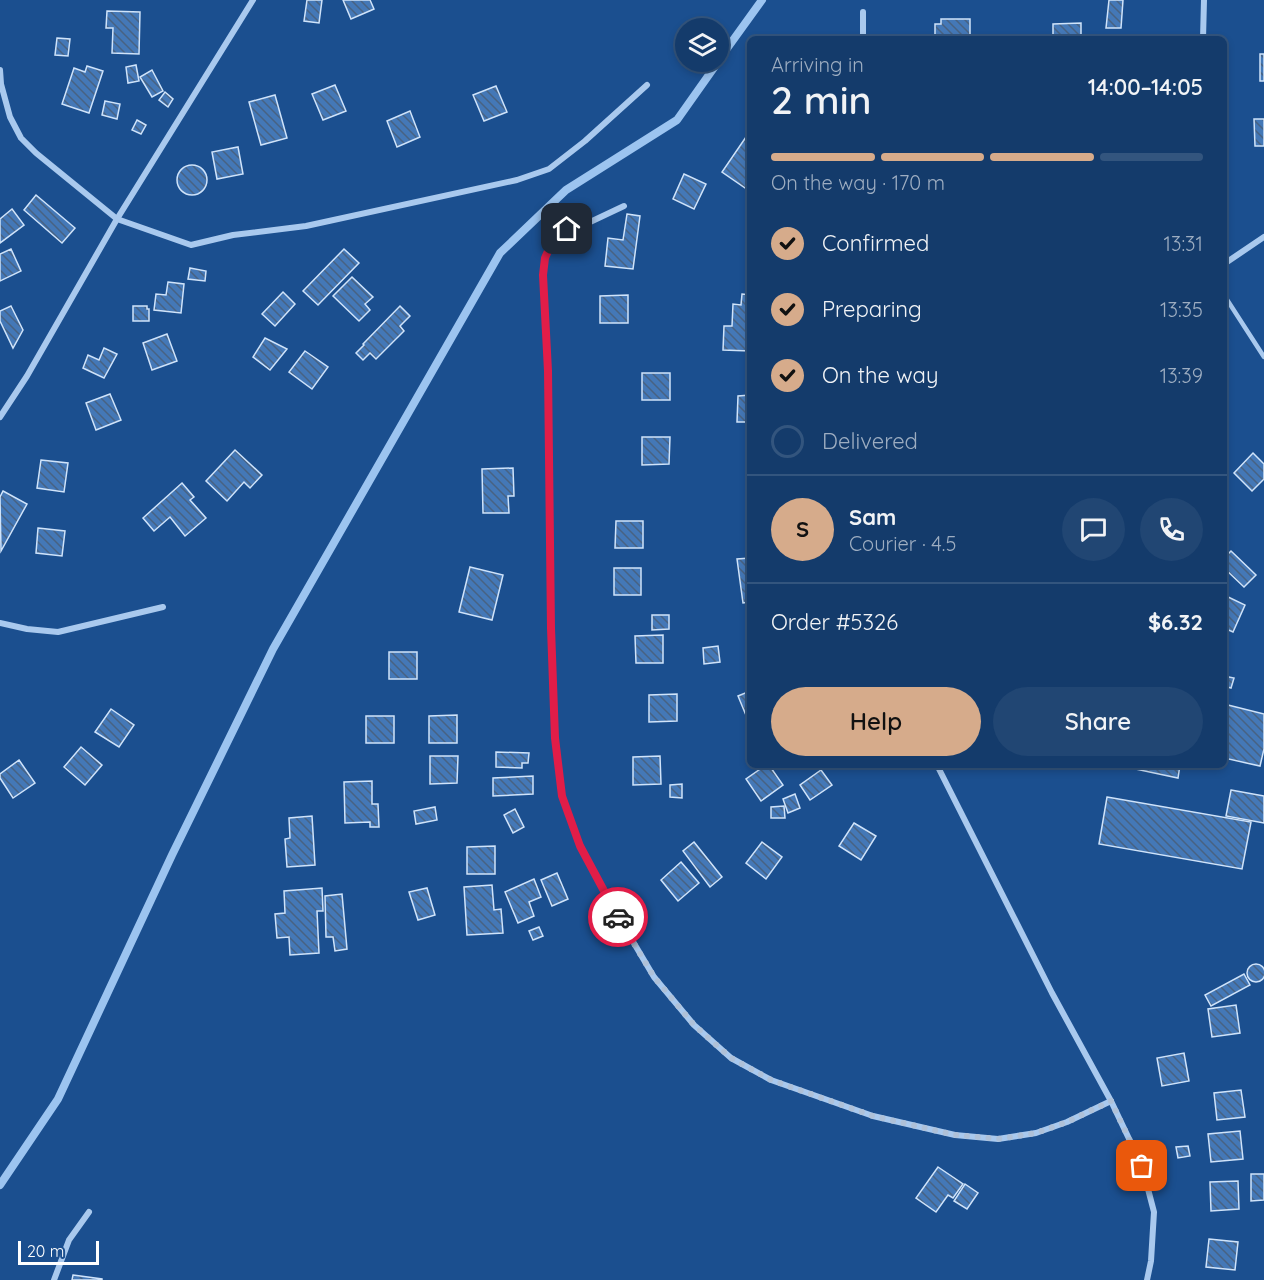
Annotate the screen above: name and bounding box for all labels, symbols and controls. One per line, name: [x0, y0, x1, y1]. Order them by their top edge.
map controls: [675, 18, 729, 72]
button: layers: [675, 18, 729, 72]
text: Arriving in: [771, 52, 864, 77]
text: 14:00–14:05: [1088, 73, 1203, 101]
text: 2 min: [771, 75, 872, 124]
text: On the way · 170 m: [771, 170, 945, 195]
pin: [541, 203, 592, 254]
icon: home: [550, 212, 583, 245]
icon: check: [771, 227, 804, 260]
text: Confirmed: [822, 229, 929, 257]
text: 13:31: [1164, 231, 1203, 256]
icon: check: [771, 293, 804, 326]
text: Preparing: [822, 295, 922, 323]
text: 13:35: [1160, 297, 1203, 322]
icon: check: [771, 359, 804, 392]
text: On the way: [822, 361, 938, 389]
text: 13:39: [1160, 363, 1203, 388]
text: Delivered: [822, 427, 918, 455]
button: chat: [1062, 498, 1125, 561]
button: phone: [1140, 498, 1203, 561]
text: Sam: [849, 503, 896, 531]
text: S: [796, 515, 809, 543]
text: Courier · 4.5: [849, 531, 956, 556]
text: Order #5326: [771, 608, 898, 636]
text: $6.32: [1148, 608, 1203, 636]
button: Help: [771, 687, 981, 756]
button: Share: [993, 687, 1203, 756]
courier: [588, 887, 648, 947]
icon: car: [602, 901, 635, 934]
pin: [1116, 1140, 1167, 1191]
icon: bag: [1125, 1149, 1158, 1182]
scale bar: [18, 1238, 99, 1266]
text: 20 m: [27, 1241, 64, 1261]

